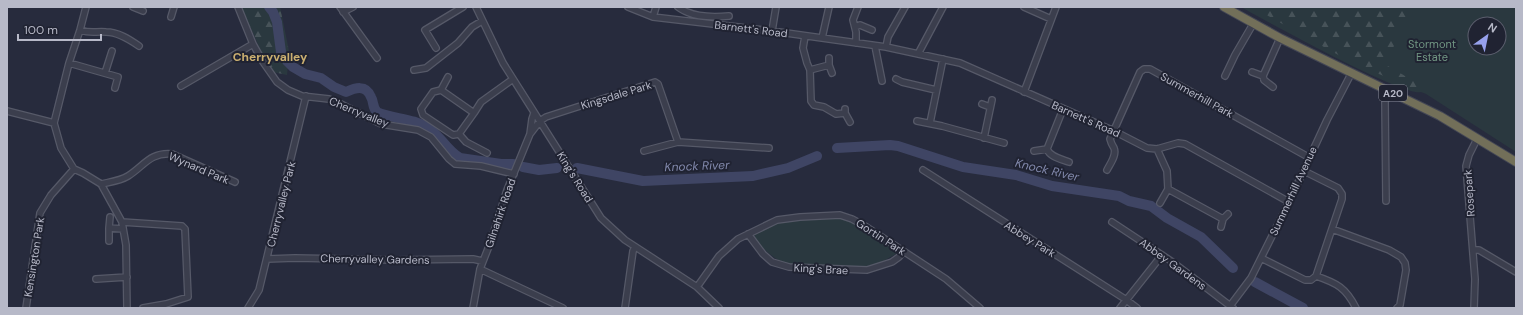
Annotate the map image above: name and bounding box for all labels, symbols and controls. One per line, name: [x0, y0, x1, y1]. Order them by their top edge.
scale bar: [18, 16, 101, 42]
north arrow: [1467, 16, 1507, 56]
street label: Barnett's Road: [714, 18, 788, 40]
text: N: [1485, 20, 1500, 36]
text: 100 m: [24, 22, 58, 38]
park label: Stormont Estate: [1408, 37, 1456, 64]
district label: Cherryvalley: [233, 49, 308, 65]
street label: Summerhill Park: [1158, 69, 1236, 121]
street label: Kingsdale Park: [579, 77, 654, 112]
road number: A20: [1379, 85, 1407, 101]
street label: Cherryvalley: [327, 94, 391, 130]
street label: Barnett's Road: [1050, 98, 1123, 140]
street label: Summerhill Avenue: [1266, 144, 1320, 238]
street label: Wynard Park: [167, 149, 232, 187]
street label: King's Road: [554, 149, 596, 205]
water label: Knock River: [1013, 155, 1081, 185]
water label: Knock River: [664, 157, 730, 175]
street label: Cherryvalley Park: [264, 159, 299, 248]
street label: Rosepark: [1460, 169, 1478, 217]
street label: Gilnahirk Road: [482, 176, 519, 250]
street label: Kensington Park: [21, 216, 47, 298]
street label: Gortin Park: [853, 216, 909, 259]
street label: Abbey Park: [1002, 218, 1059, 261]
street label: Abbey Gardens: [1137, 235, 1209, 293]
street label: Cherryvalley Gardens: [320, 251, 430, 267]
street label: King's Brae: [793, 261, 849, 277]

